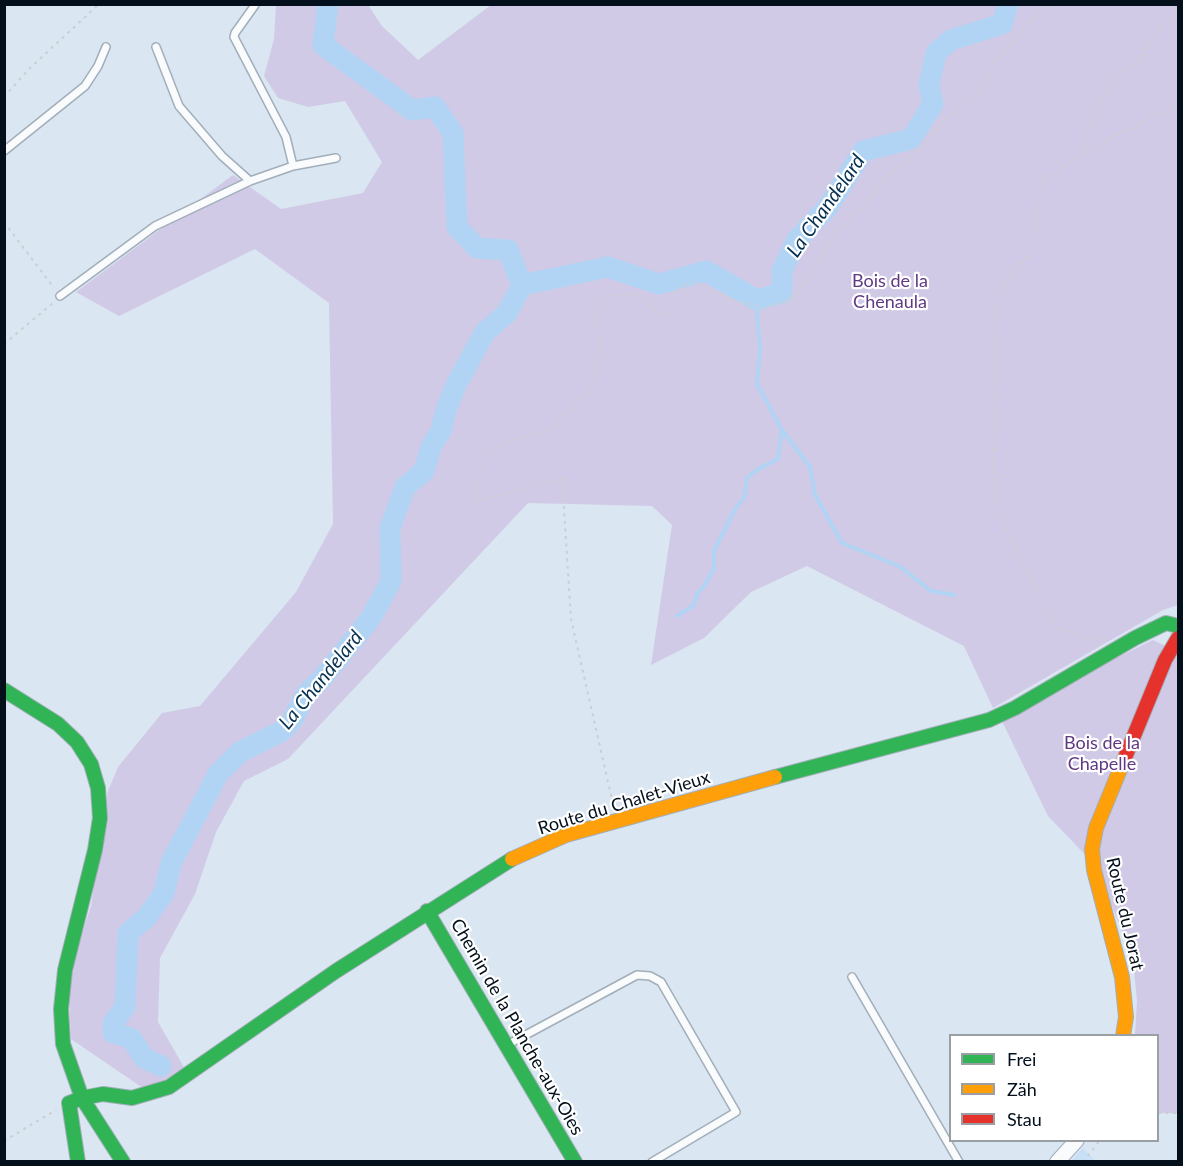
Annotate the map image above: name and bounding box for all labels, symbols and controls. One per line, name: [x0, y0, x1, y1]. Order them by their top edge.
water label: La Chandelard: [782, 150, 870, 262]
park label: Bois de la Chenaula: [852, 270, 928, 312]
water label: La Chandelard: [274, 626, 368, 734]
park label: Bois de la Chapelle: [1064, 732, 1140, 774]
street label: Route du Chalet-Vieux: [536, 767, 712, 839]
street label: Route du Jorat: [1102, 855, 1148, 973]
street label: Chemin de la Planche-aux-Oies: [446, 915, 588, 1139]
legend: [949, 1034, 1159, 1142]
text: Frei: [1007, 1048, 1036, 1070]
text: Zäh: [1007, 1078, 1037, 1100]
text: Stau: [1007, 1108, 1042, 1130]

